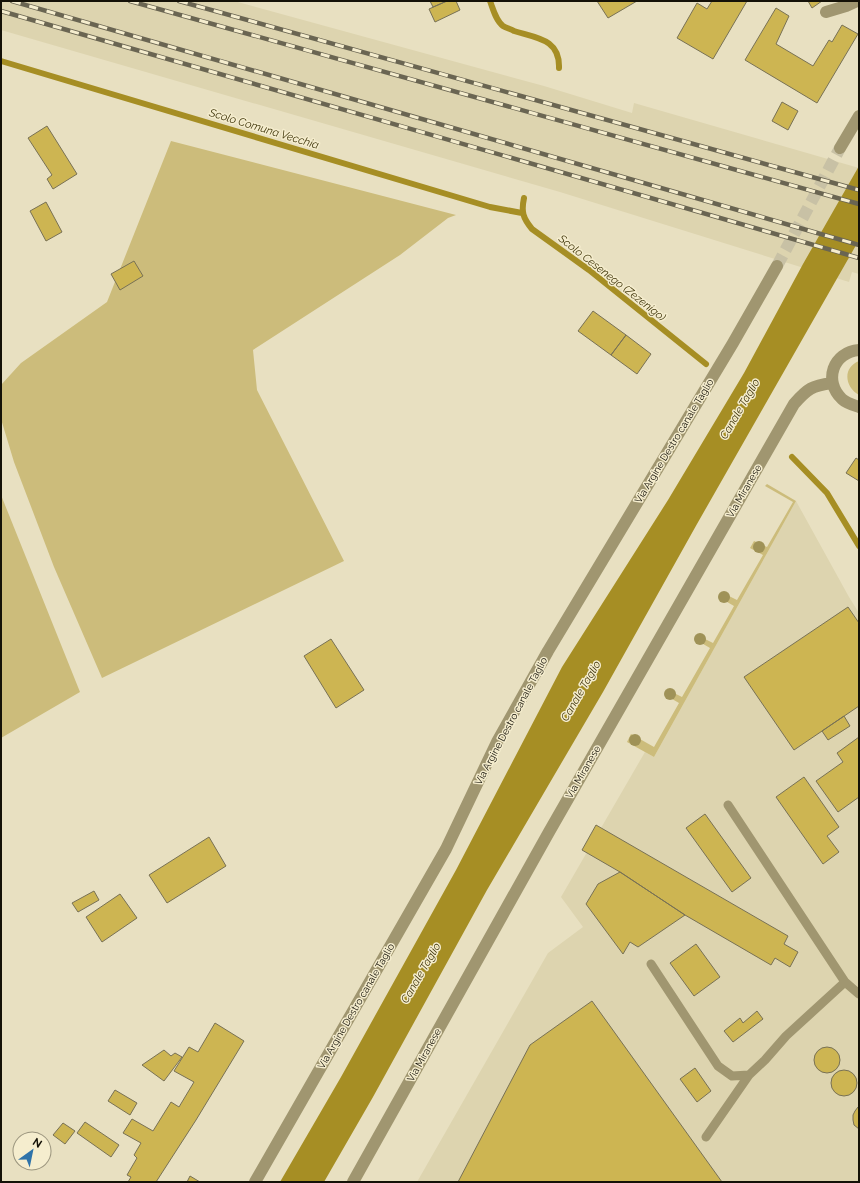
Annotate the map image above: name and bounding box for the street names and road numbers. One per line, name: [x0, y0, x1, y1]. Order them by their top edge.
street label: Via Argine Destro canale Taglio: [632, 377, 716, 505]
street label: Via Miranese: [724, 462, 764, 519]
street label: Via Argine Destro canale Taglio: [473, 655, 549, 787]
street label: Via Miranese: [563, 743, 603, 800]
street label: Via Argine Destro canale Taglio: [315, 941, 397, 1071]
street label: Via Miranese: [405, 1026, 443, 1084]

